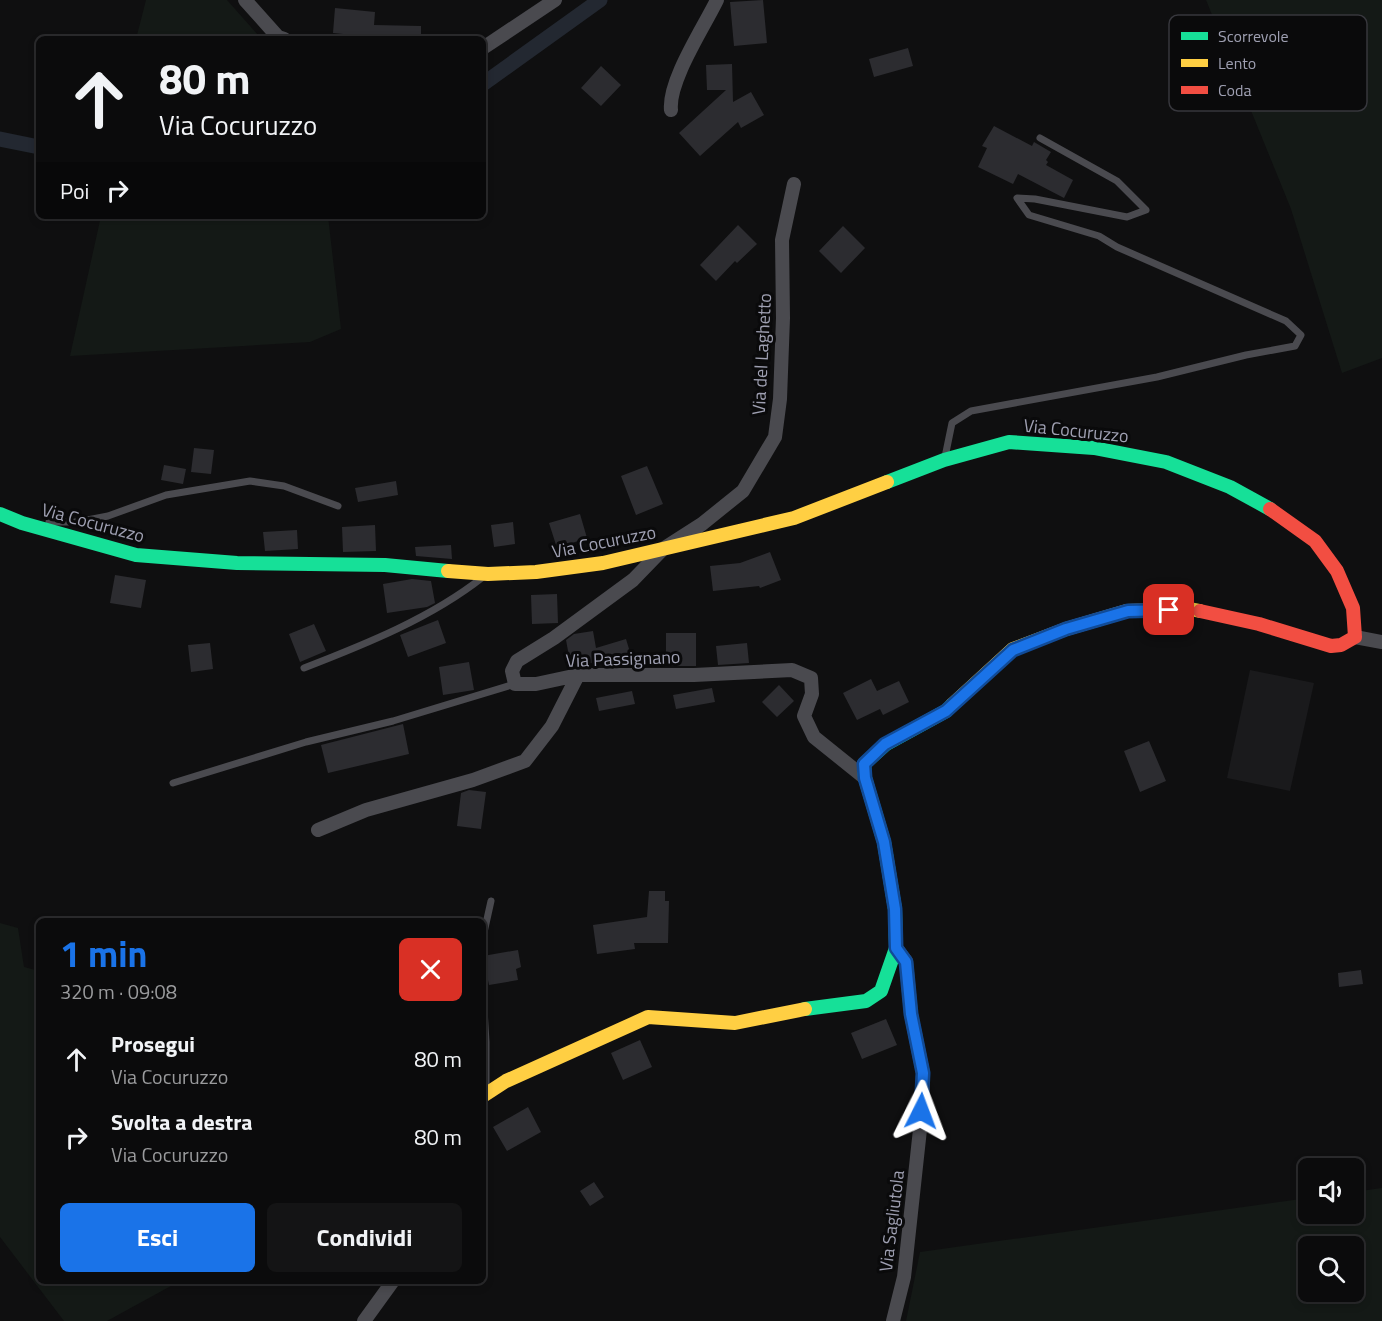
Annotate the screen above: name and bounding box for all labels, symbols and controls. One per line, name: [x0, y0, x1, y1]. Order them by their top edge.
legend: [1169, 15, 1367, 111]
text: Scorrevole: [1218, 24, 1289, 48]
text: 80 m: [159, 46, 251, 110]
text: Lento: [1218, 51, 1256, 75]
icon: ahead: [60, 60, 138, 138]
text: Coda: [1218, 78, 1251, 102]
text: Via Cocuruzzo: [159, 104, 317, 145]
text: Poi: [60, 174, 89, 208]
icon: right: [101, 174, 134, 207]
street label: Via del Laghetto: [745, 292, 778, 416]
street label: Via Cocuruzzo: [1022, 412, 1130, 449]
street label: Via Cocuruzzo: [39, 496, 148, 549]
street label: Via Cocuruzzo: [550, 518, 658, 565]
pin: [1143, 584, 1194, 635]
icon: arrive: [1152, 593, 1185, 626]
street label: Via Passignano: [565, 643, 681, 674]
text: 1 min: [60, 926, 147, 981]
button: close: [399, 938, 462, 1001]
text: 320 m · 09:08: [60, 976, 177, 1007]
text: Prosegui: [111, 1027, 195, 1061]
text: 80 m: [414, 1042, 462, 1076]
icon: ahead: [60, 1043, 93, 1076]
text: Via Cocuruzzo: [111, 1061, 228, 1092]
position arrow: [889, 1079, 953, 1143]
text: Svolta a destra: [111, 1105, 253, 1139]
text: 80 m: [414, 1120, 462, 1154]
icon: right: [60, 1121, 93, 1154]
text: Via Cocuruzzo: [111, 1139, 228, 1170]
map controls: [1298, 1158, 1364, 1302]
button: sound: [1298, 1158, 1364, 1224]
street label: Via Sagliutola: [872, 1169, 911, 1273]
button: Esci: [60, 1203, 255, 1272]
button: Condividi: [267, 1203, 462, 1272]
button: search: [1298, 1236, 1364, 1302]

